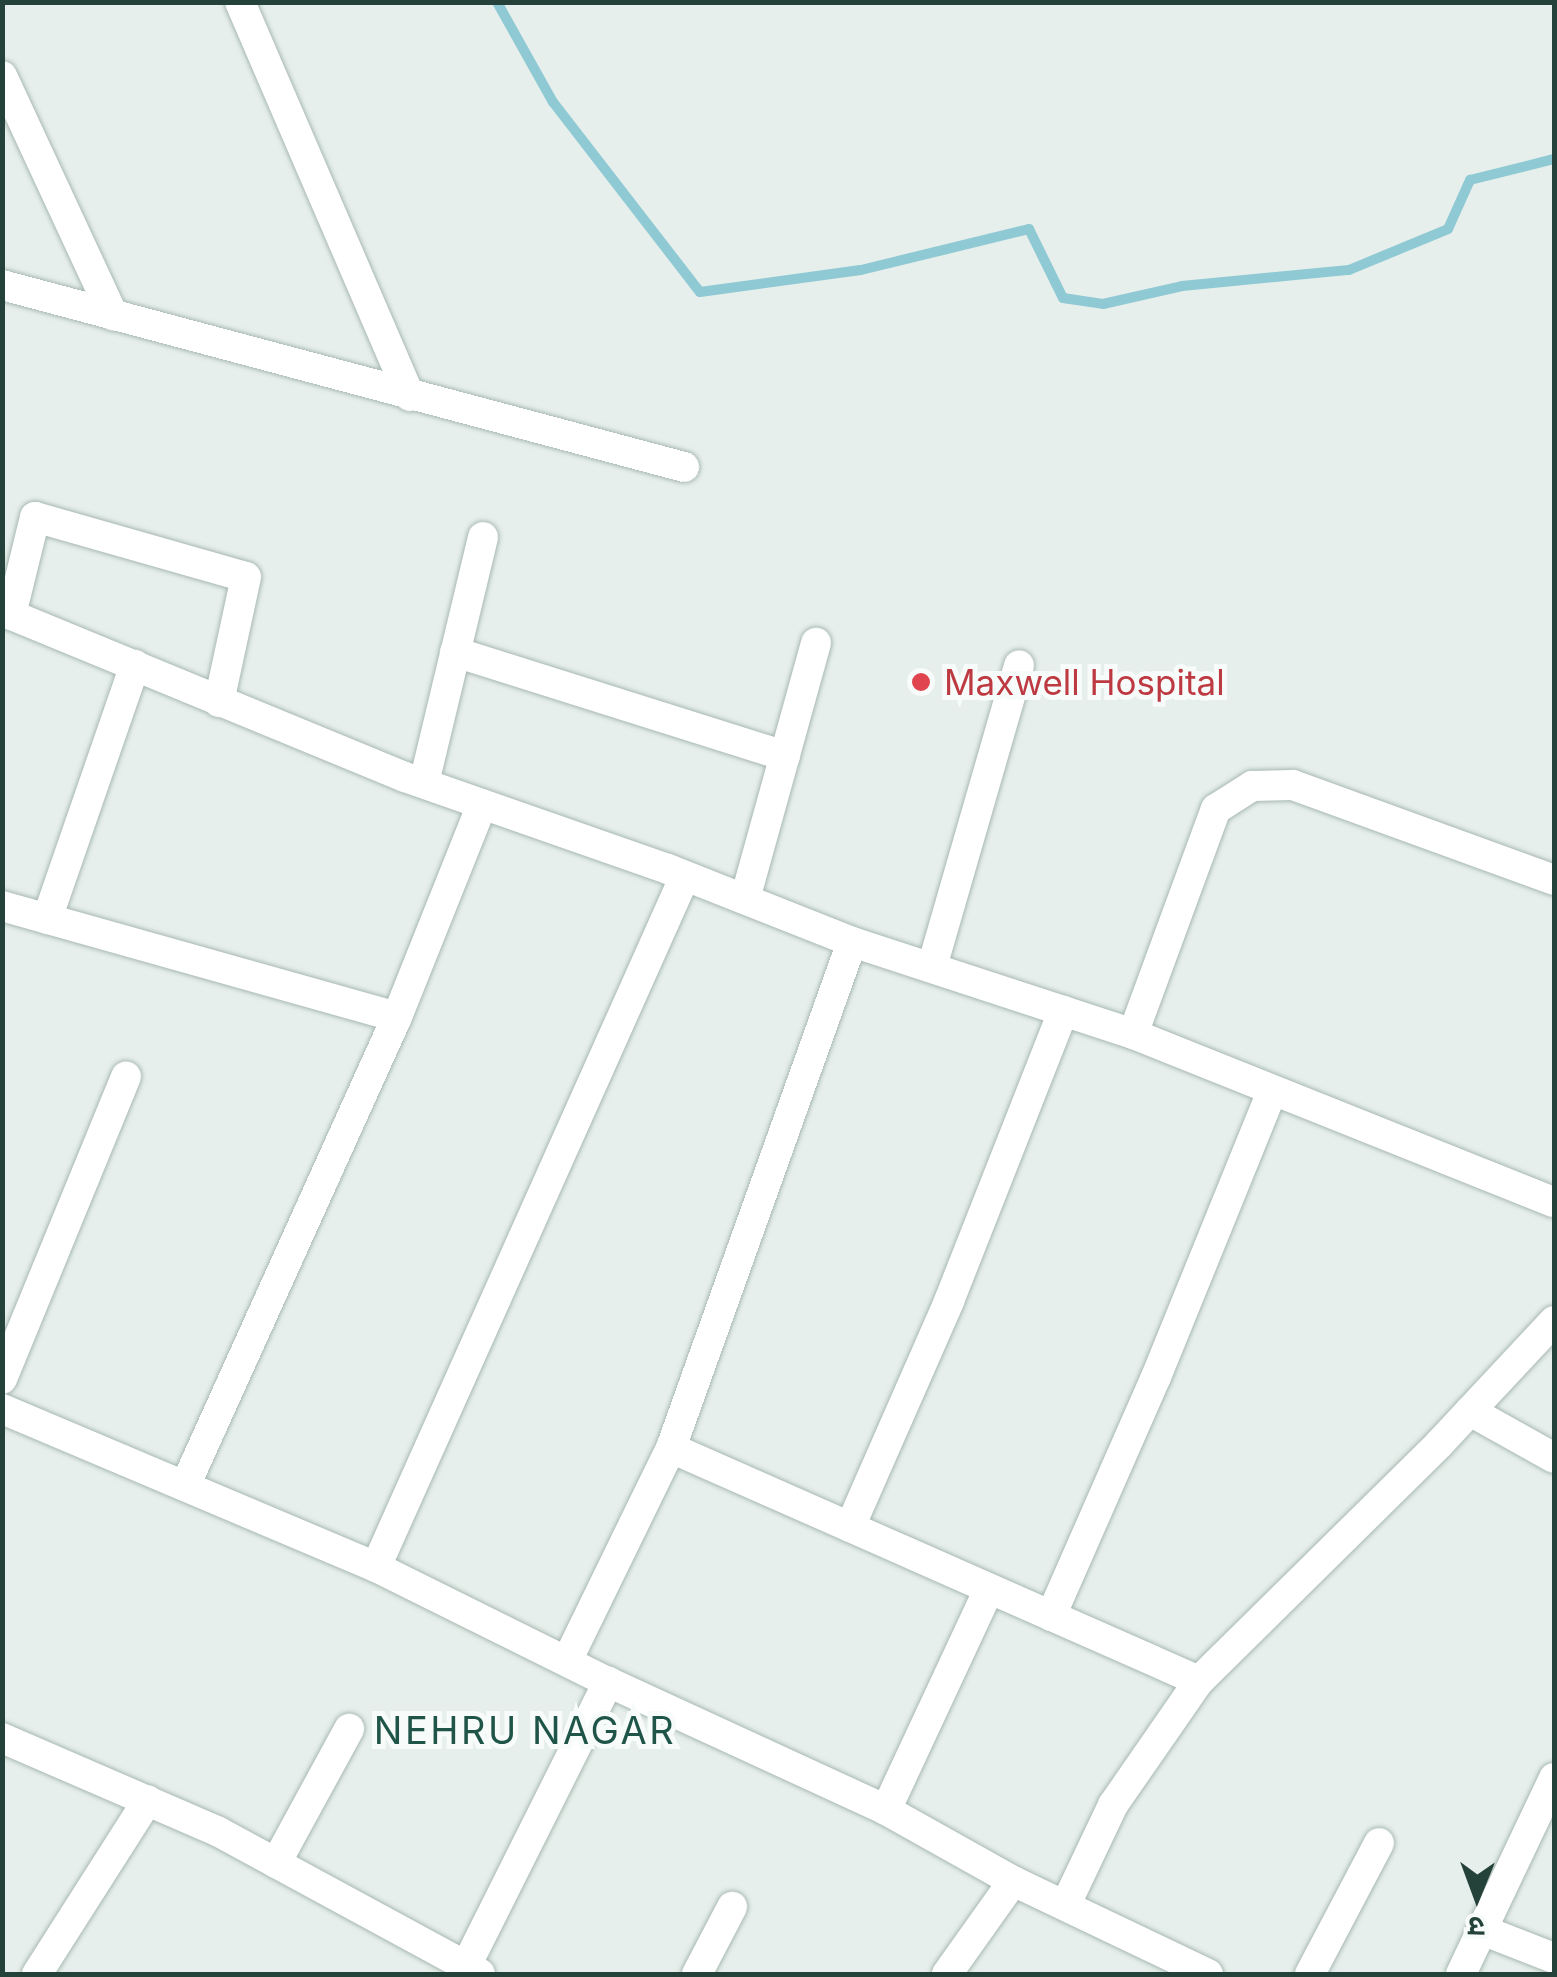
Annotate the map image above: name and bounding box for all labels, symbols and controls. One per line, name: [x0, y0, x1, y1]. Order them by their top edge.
place label: Maxwell Hospital: [944, 661, 1225, 703]
marker: Maxwell Hospital: [908, 669, 934, 695]
district label: NEHRU NAGAR: [374, 1708, 676, 1754]
north arrow: [1427, 1847, 1527, 1947]
text: उ: [1468, 1910, 1485, 1944]

